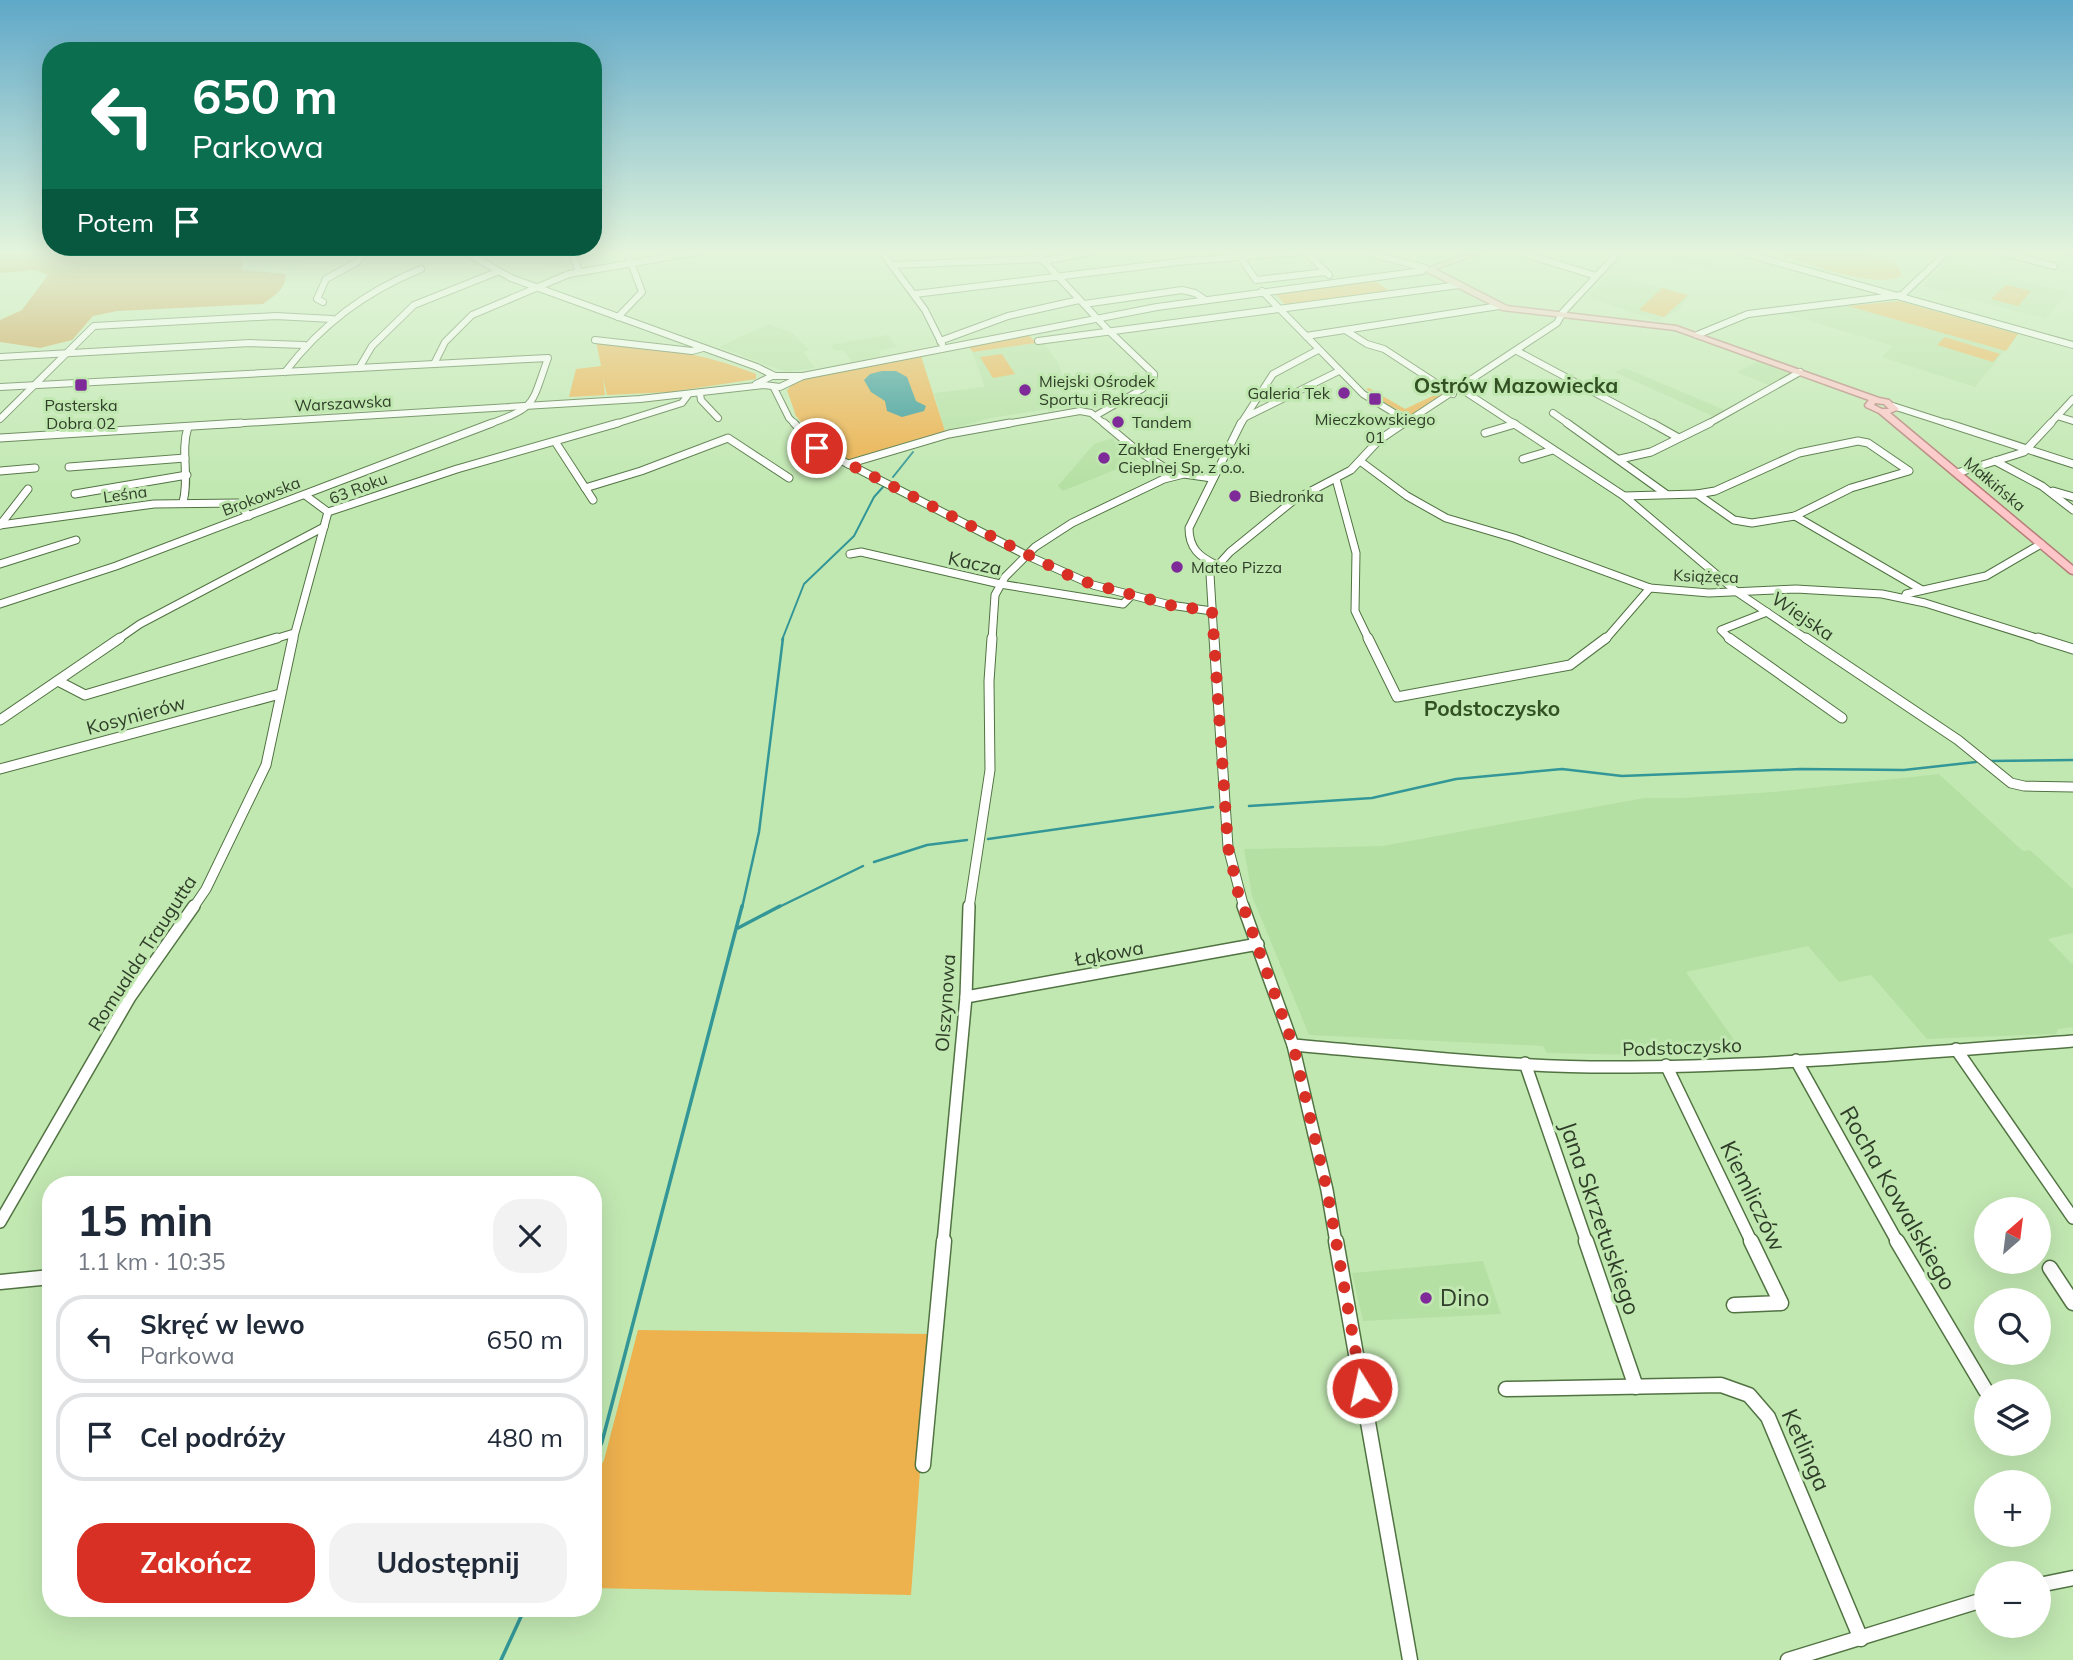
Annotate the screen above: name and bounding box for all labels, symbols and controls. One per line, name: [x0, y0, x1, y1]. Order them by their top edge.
text: 650 m: [192, 65, 338, 126]
icon: left: [77, 70, 168, 161]
text: Parkowa: [192, 126, 324, 166]
icon: arrive: [168, 203, 206, 241]
text: Potem: [77, 206, 154, 239]
place label: Miejski Ośrodek Sportu i Rekreacji: [1039, 371, 1168, 409]
district label: Ostrów Mazowiecka: [1414, 372, 1618, 398]
marker: Pasterska Dobra 02: [73, 377, 89, 393]
marker: Miejski Ośrodek Sportu i Rekreacji: [1017, 382, 1033, 398]
place label: Galeria Tek: [1247, 383, 1331, 403]
marker: Galeria Tek: [1336, 385, 1352, 401]
street label: Warszawska: [294, 390, 392, 416]
marker: Mieczkowskiego 01: [1367, 391, 1383, 407]
place label: Pasterska Dobra 02: [44, 395, 118, 433]
place label: Mieczkowskiego 01: [1315, 409, 1435, 447]
place label: Tandem: [1132, 412, 1192, 432]
marker: Tandem: [1110, 414, 1126, 430]
pin: [787, 418, 847, 478]
icon: arrive: [798, 429, 836, 467]
place label: Zakład Energetyki Cieplnej Sp. z o.o.: [1118, 439, 1250, 477]
marker: Zakład Energetyki Cieplnej Sp. z o.o.: [1096, 450, 1112, 466]
street label: Małkińska: [1960, 452, 2030, 516]
street label: 63 Roku: [326, 468, 390, 508]
street label: Brokowska: [219, 472, 303, 520]
street label: Leśna: [102, 481, 148, 507]
place label: Biedronka: [1249, 486, 1324, 506]
marker: Biedronka: [1227, 488, 1243, 504]
street label: Kacza: [946, 546, 1004, 580]
place label: Mateo Pizza: [1191, 557, 1282, 577]
marker: Mateo Pizza: [1169, 559, 1185, 575]
street label: Książęca: [1673, 565, 1739, 587]
street label: Wiejska: [1767, 586, 1839, 646]
street label: Kosynierów: [84, 690, 188, 740]
district label: Podstoczysko: [1424, 695, 1560, 721]
street label: Romualda Traugutta: [83, 870, 201, 1036]
street label: Łąkowa: [1072, 935, 1145, 971]
street label: Olszynowa: [930, 953, 960, 1053]
street label: Podstoczysko: [1622, 1033, 1742, 1061]
street label: Rocha Kowalskiego: [1834, 1100, 1963, 1295]
street label: Jana Skrzetuskiego: [1554, 1117, 1647, 1319]
street label: Kiemliczów: [1714, 1136, 1793, 1256]
text: 15 min: [77, 1194, 213, 1247]
north arrow: [1974, 1197, 2051, 1274]
map controls: [1974, 1197, 2051, 1638]
button: close: [493, 1199, 567, 1273]
text: 1.1 km · 10:35: [77, 1247, 226, 1276]
place label: Dino: [1440, 1283, 1489, 1312]
button: search: [1974, 1288, 2051, 1365]
marker: Dino: [1418, 1290, 1434, 1306]
text: Skręć w lewo: [140, 1308, 305, 1341]
icon: left: [81, 1320, 119, 1358]
text: 650 m: [487, 1323, 563, 1356]
text: Parkowa: [140, 1341, 235, 1370]
position arrow: [1325, 1351, 1399, 1425]
button: layers: [1974, 1379, 2051, 1456]
street label: Ketlinga: [1776, 1404, 1837, 1495]
icon: arrive: [81, 1418, 119, 1456]
text: Cel podróży: [140, 1421, 285, 1454]
text: 480 m: [487, 1421, 563, 1454]
button: +: [1974, 1470, 2051, 1547]
button: Zakończ: [77, 1523, 315, 1603]
button: Udostępnij: [329, 1523, 567, 1603]
button: −: [1974, 1561, 2051, 1638]

